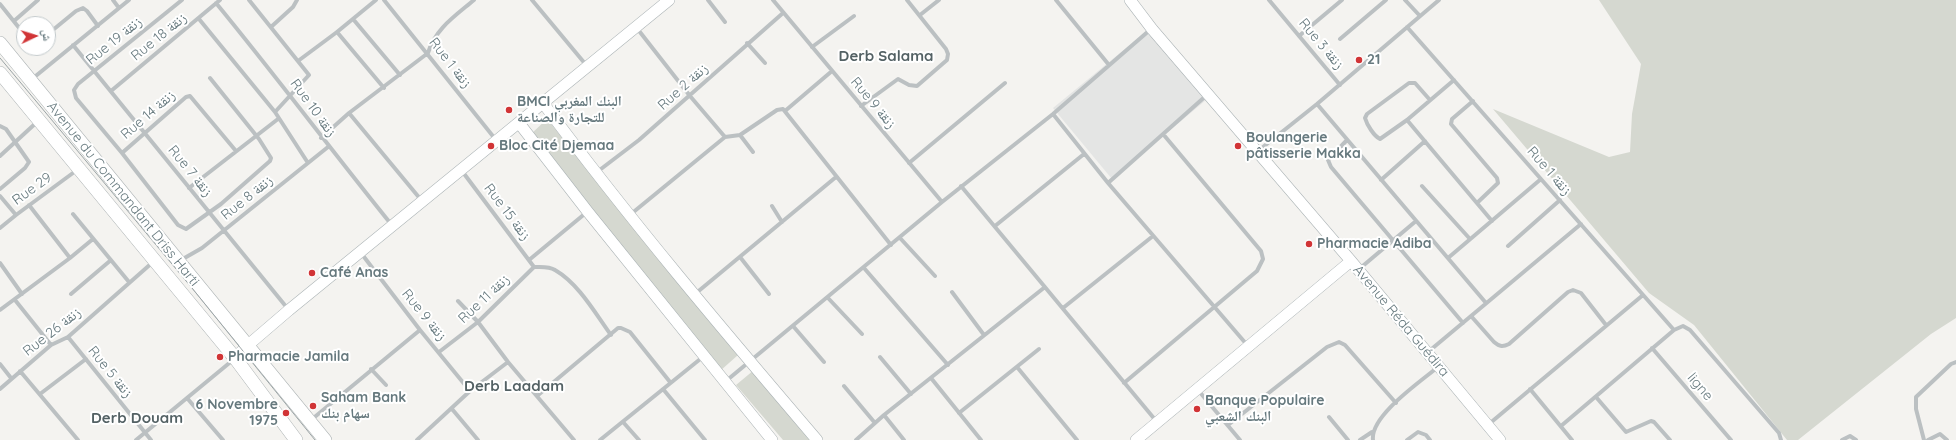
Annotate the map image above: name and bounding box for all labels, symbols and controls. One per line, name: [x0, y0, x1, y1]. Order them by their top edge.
street label: Rue 18 زنقة: [128, 10, 190, 64]
street label: Rue 19 زنقة: [83, 13, 145, 69]
street label: Rue 3 زنقة: [1295, 15, 1347, 73]
north arrow: [16, 16, 56, 56]
text: ش: [40, 29, 54, 42]
street label: Rue 1 زنقة: [425, 35, 475, 91]
district label: Derb Salama: [839, 47, 933, 65]
place label: 21: [1367, 52, 1380, 68]
marker: 21: [1354, 55, 1364, 65]
street label: Rue 2 زنقة: [655, 60, 711, 114]
street label: Rue 9 زنقة: [847, 74, 899, 132]
street label: Rue 10 زنقة: [286, 76, 340, 140]
street label: Rue 14 زنقة: [118, 87, 178, 143]
place label: BMCI البنك المغربي للتجارة والصناعة: [517, 94, 622, 126]
street label: Avenue du Commandant Driss Harti: [43, 98, 203, 290]
marker: BMCI البنك المغربي للتجارة والصناعة: [504, 105, 514, 115]
place label: Boulangerie pâtisserie Makka: [1246, 130, 1361, 162]
place label: Bloc Cité Djemaa: [499, 138, 614, 154]
marker: Bloc Cité Djemaa: [486, 141, 496, 151]
marker: Boulangerie pâtisserie Makka: [1233, 141, 1243, 151]
street label: Rue 7 زنقة: [164, 142, 216, 200]
street label: Rue 1 زنقة: [1523, 143, 1575, 199]
street label: Rue 29: [9, 169, 55, 209]
street label: Rue 8 زنقة: [218, 172, 276, 224]
street label: Rue 15 زنقة: [480, 180, 534, 244]
place label: Pharmacie Adiba: [1317, 236, 1432, 252]
marker: Pharmacie Adiba: [1304, 239, 1314, 249]
street label: Avenue Réda Guédira: [1349, 262, 1453, 380]
place label: Café Anas: [320, 265, 388, 281]
marker: Café Anas: [307, 268, 317, 278]
street label: Rue 11 زنقة: [455, 271, 513, 327]
street label: Rue 9 زنقة: [398, 286, 450, 344]
street label: Rue 26 زنقة: [20, 304, 84, 360]
street label: Rue 5 زنقة: [84, 343, 136, 401]
place label: Pharmacie Jamila: [228, 349, 349, 365]
marker: Pharmacie Jamila: [215, 352, 225, 362]
street label: ligne: [1684, 370, 1716, 404]
district label: Derb Laadam: [464, 377, 564, 395]
place label: Saham Bank سهام بنك: [321, 390, 406, 422]
place label: Banque Populaire البنك الشعبي: [1205, 393, 1324, 426]
place label: 6 Novembre 1975: [196, 397, 278, 430]
marker: Saham Bank سهام بنك: [308, 401, 318, 411]
marker: Banque Populaire البنك الشعبي: [1192, 404, 1202, 414]
marker: 6 Novembre 1975: [281, 408, 291, 418]
district label: Derb Douam: [91, 409, 183, 427]

